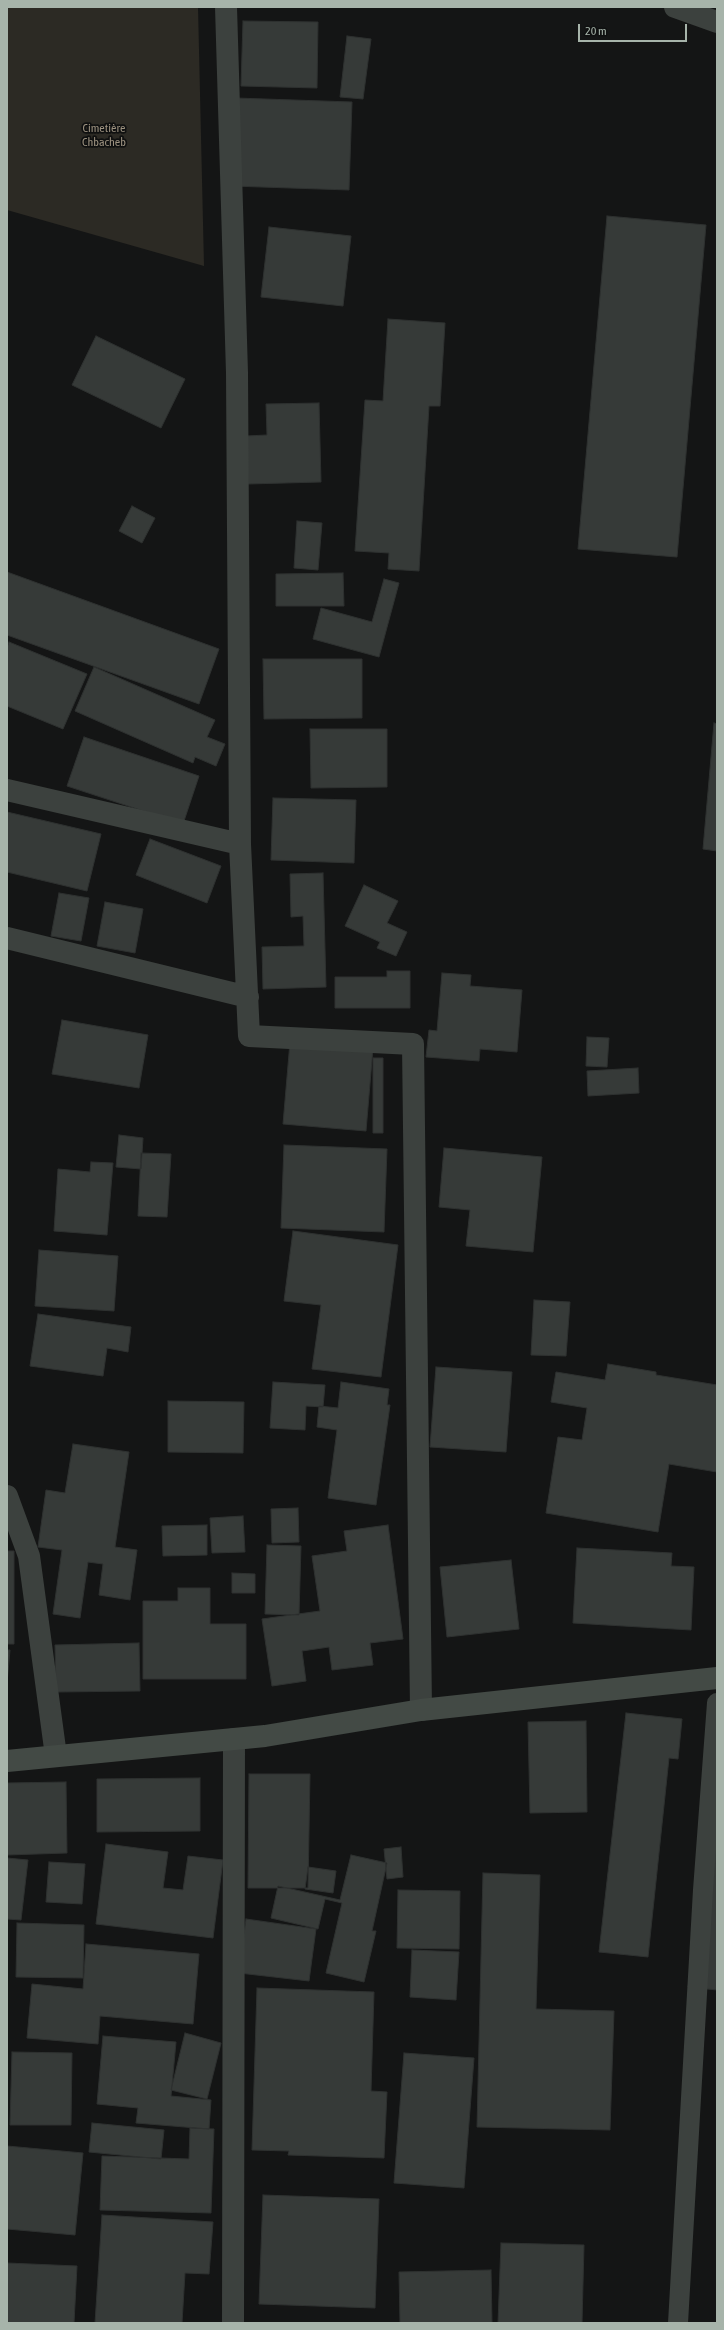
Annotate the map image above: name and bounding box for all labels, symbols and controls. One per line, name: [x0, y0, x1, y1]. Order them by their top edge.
scale bar: [580, 16, 689, 42]
text: 20 m: [585, 24, 607, 38]
park label: Cimetière Chbacheb: [82, 121, 126, 149]

